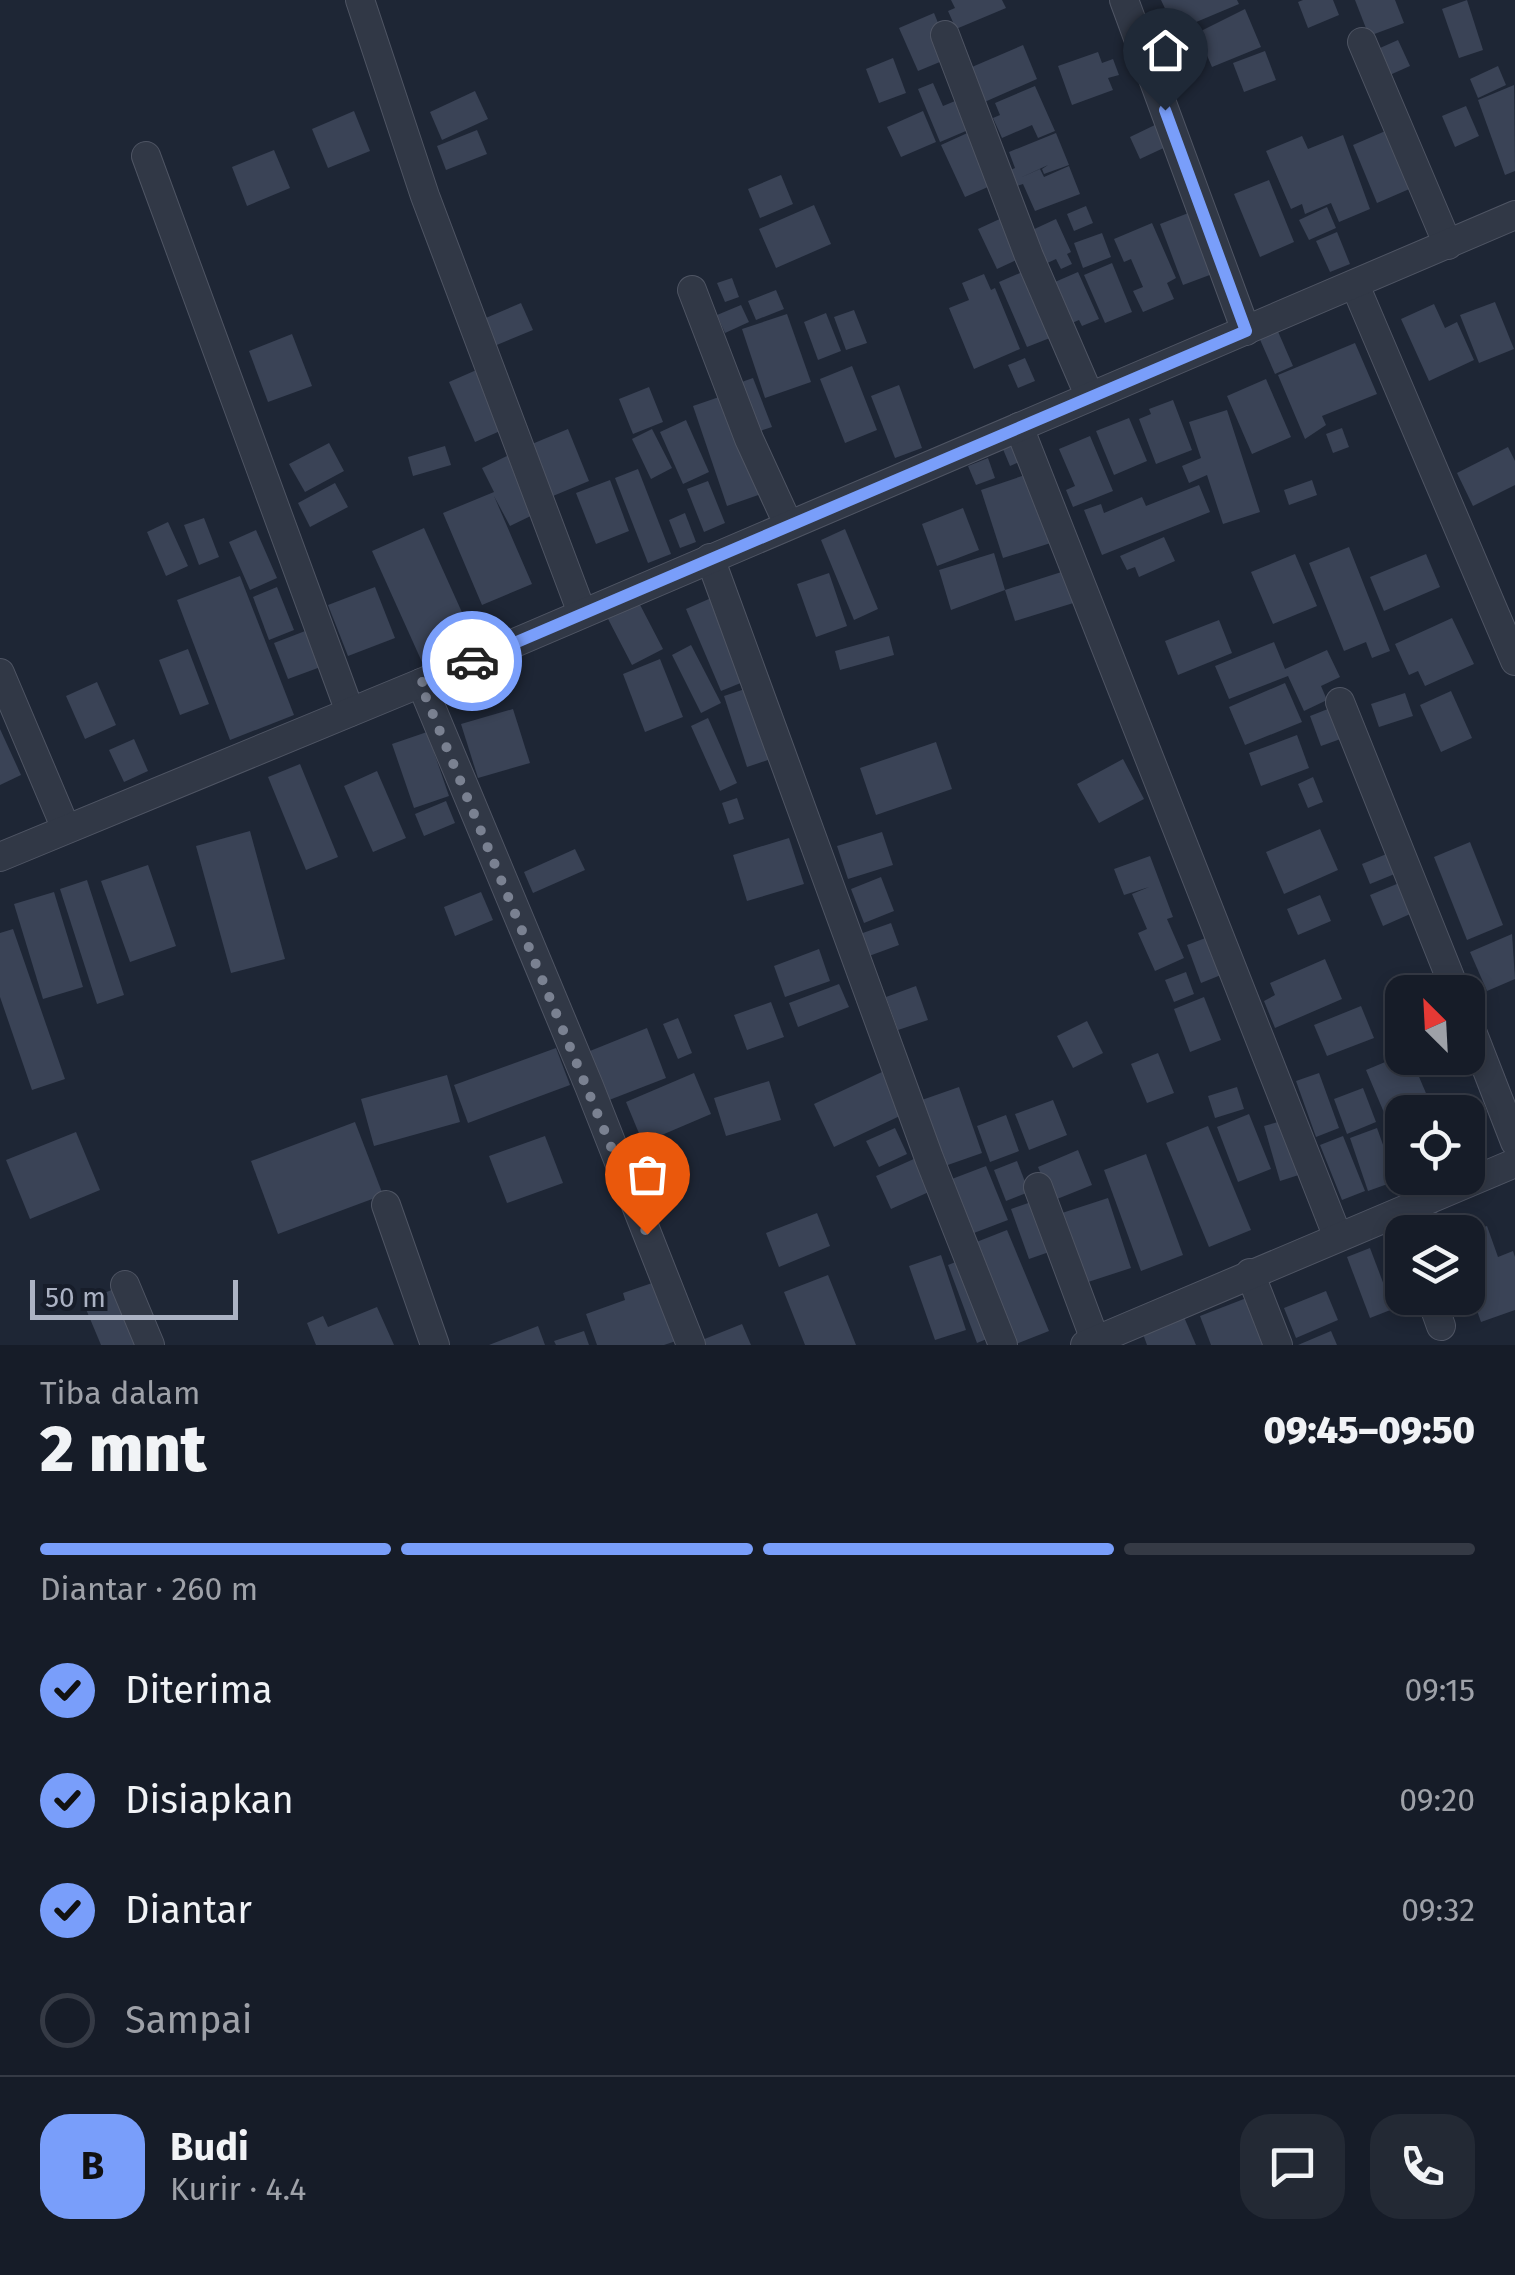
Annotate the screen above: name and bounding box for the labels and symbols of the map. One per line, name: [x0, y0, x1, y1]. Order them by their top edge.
pin: [1123, 8, 1208, 111]
courier: [422, 611, 522, 711]
north arrow: [1385, 975, 1485, 1075]
pin: [605, 1132, 690, 1235]
scale bar: [30, 1275, 238, 1320]

